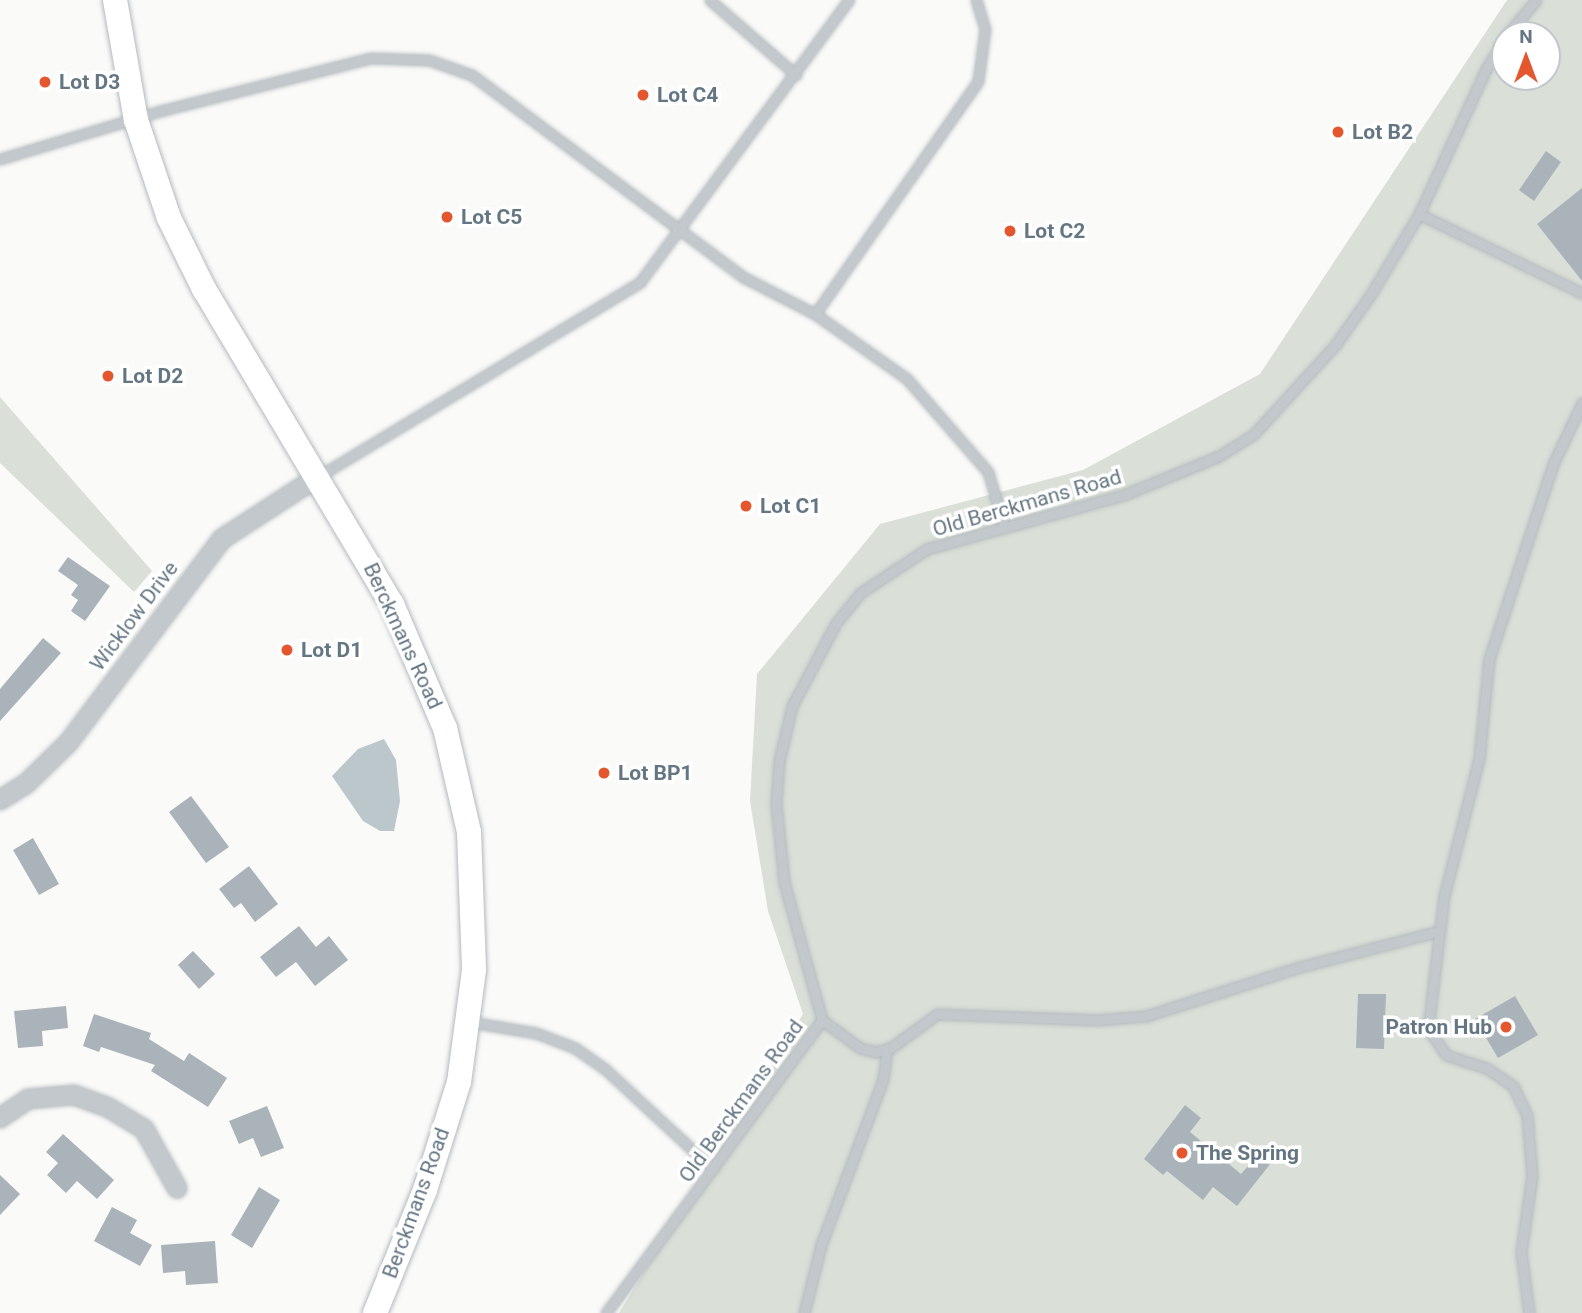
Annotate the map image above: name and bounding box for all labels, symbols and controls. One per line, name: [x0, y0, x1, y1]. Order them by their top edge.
north arrow: [1491, 21, 1561, 91]
text: N: [1519, 25, 1533, 48]
place label: Lot D3: [59, 69, 120, 95]
marker: Lot D3: [37, 74, 53, 90]
place label: Lot C4: [657, 82, 718, 108]
marker: Lot C4: [635, 87, 651, 103]
place label: Lot B2: [1352, 119, 1413, 145]
marker: Lot B2: [1330, 124, 1346, 140]
place label: Lot C5: [461, 204, 522, 230]
marker: Lot C5: [439, 209, 455, 225]
place label: Lot C2: [1024, 218, 1085, 244]
marker: Lot C2: [1002, 223, 1018, 239]
place label: Lot D2: [122, 363, 183, 389]
marker: Lot D2: [100, 368, 116, 384]
street label: Old Berckmans Road: [930, 464, 1124, 542]
place label: Lot C1: [760, 493, 821, 519]
marker: Lot C1: [738, 498, 754, 514]
street label: Wicklow Drive: [85, 556, 183, 676]
street label: Berckmans Road: [358, 559, 448, 713]
place label: Lot D1: [301, 637, 362, 663]
marker: Lot D1: [279, 642, 295, 658]
place label: Lot BP1: [618, 760, 693, 786]
marker: Lot BP1: [596, 765, 612, 781]
place label: Patron Hub: [1386, 1014, 1492, 1040]
street label: Old Berckmans Road: [673, 1015, 809, 1187]
marker: Patron Hub: [1498, 1019, 1514, 1035]
street label: Berckmans Road: [377, 1124, 455, 1282]
place label: The Spring: [1196, 1140, 1299, 1166]
marker: The Spring: [1174, 1145, 1190, 1161]

